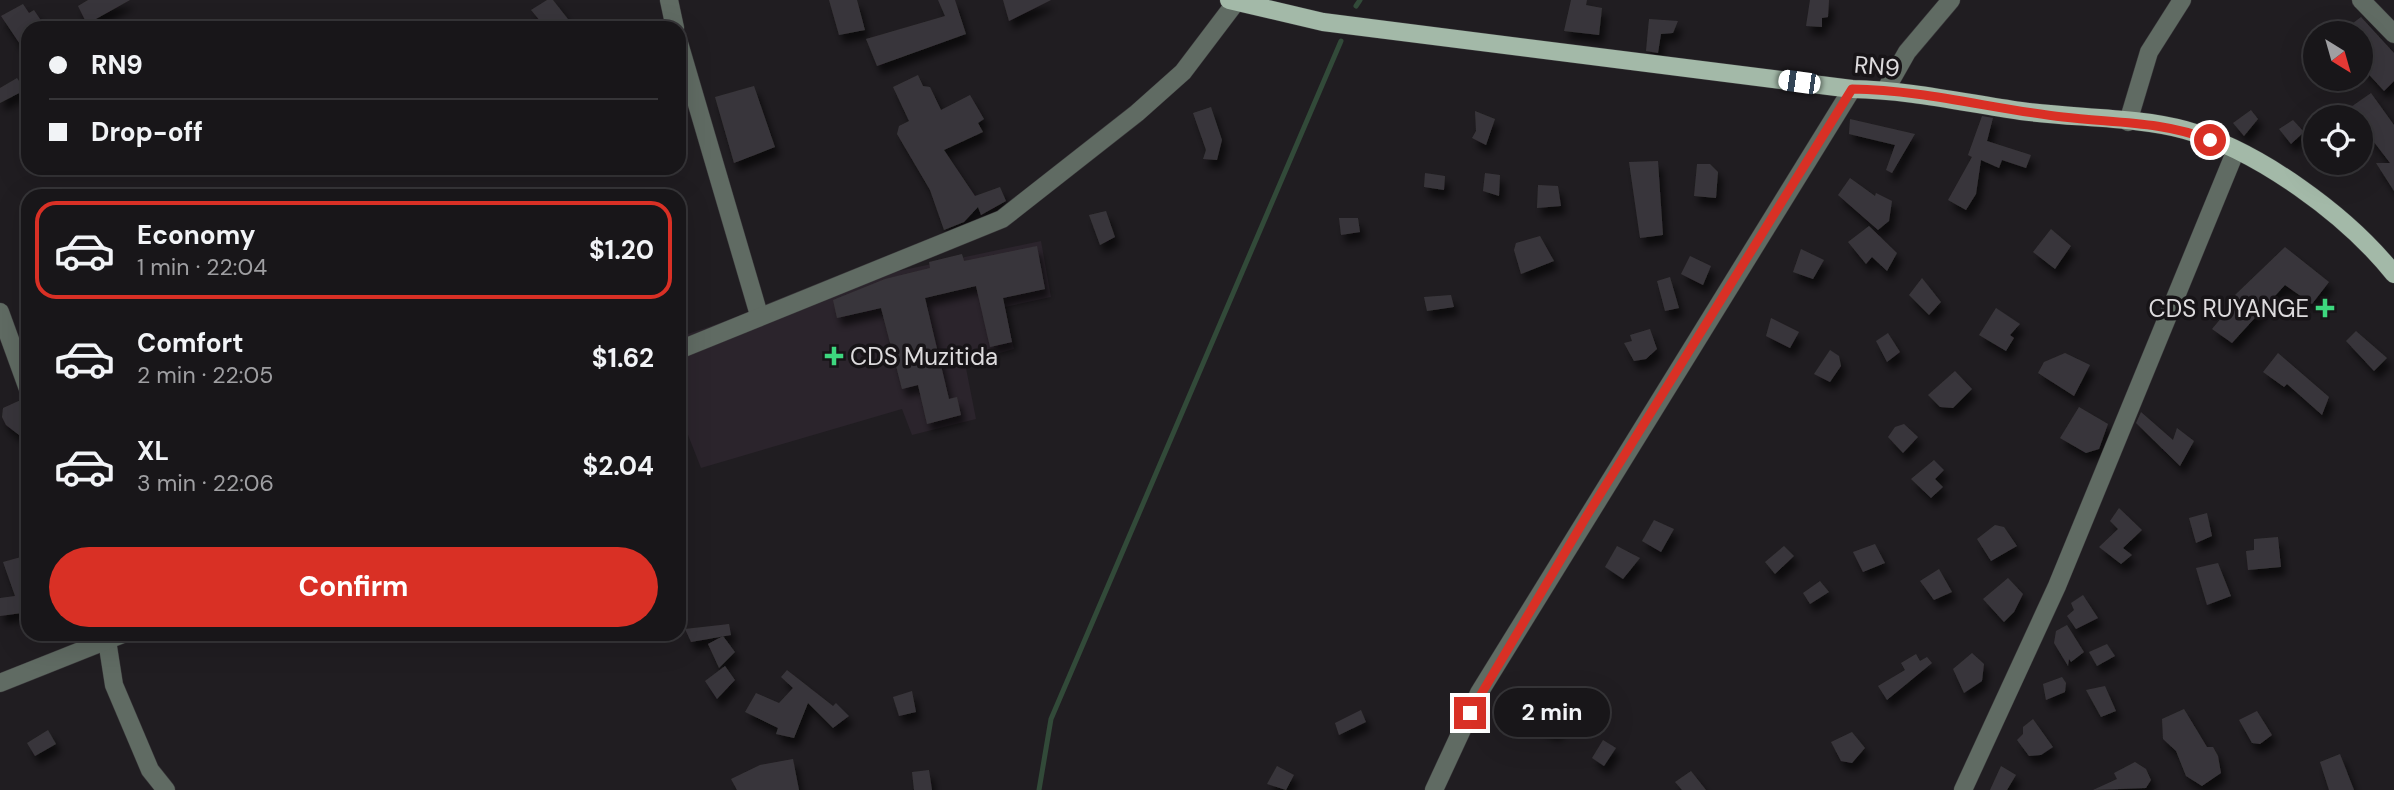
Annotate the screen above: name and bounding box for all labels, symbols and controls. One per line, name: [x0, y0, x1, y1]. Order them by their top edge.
north arrow: [2303, 21, 2373, 91]
map controls: [2303, 21, 2373, 175]
text: RN9: [91, 48, 143, 82]
street label: RN9: [1853, 49, 1901, 83]
car: [1777, 69, 1822, 95]
button: locate: [2303, 105, 2373, 175]
text: Drop-off: [91, 115, 203, 149]
route start: [2194, 124, 2226, 156]
text: Economy: [137, 218, 255, 252]
icon: car: [53, 219, 116, 282]
text: $1.20: [589, 233, 654, 267]
text: 1 min · 22:04: [137, 252, 267, 282]
place label: CDS RUYANGE: [2149, 293, 2309, 324]
marker: CDS RUYANGE: [2315, 298, 2335, 318]
text: Comfort: [137, 326, 243, 360]
icon: car: [53, 327, 116, 390]
text: $1.62: [592, 341, 654, 375]
place label: CDS Muzitida: [850, 341, 998, 372]
marker: CDS Muzitida: [824, 346, 844, 366]
text: 2 min · 22:05: [137, 360, 273, 390]
text: XL: [137, 434, 169, 468]
icon: car: [53, 435, 116, 498]
text: $2.04: [583, 449, 654, 483]
text: 3 min · 22:06: [137, 468, 274, 498]
button: Confirm: [49, 547, 658, 627]
callout: 2 min: [1494, 688, 1610, 738]
route end: [1454, 697, 1486, 729]
text: 2 min: [1522, 697, 1582, 727]

